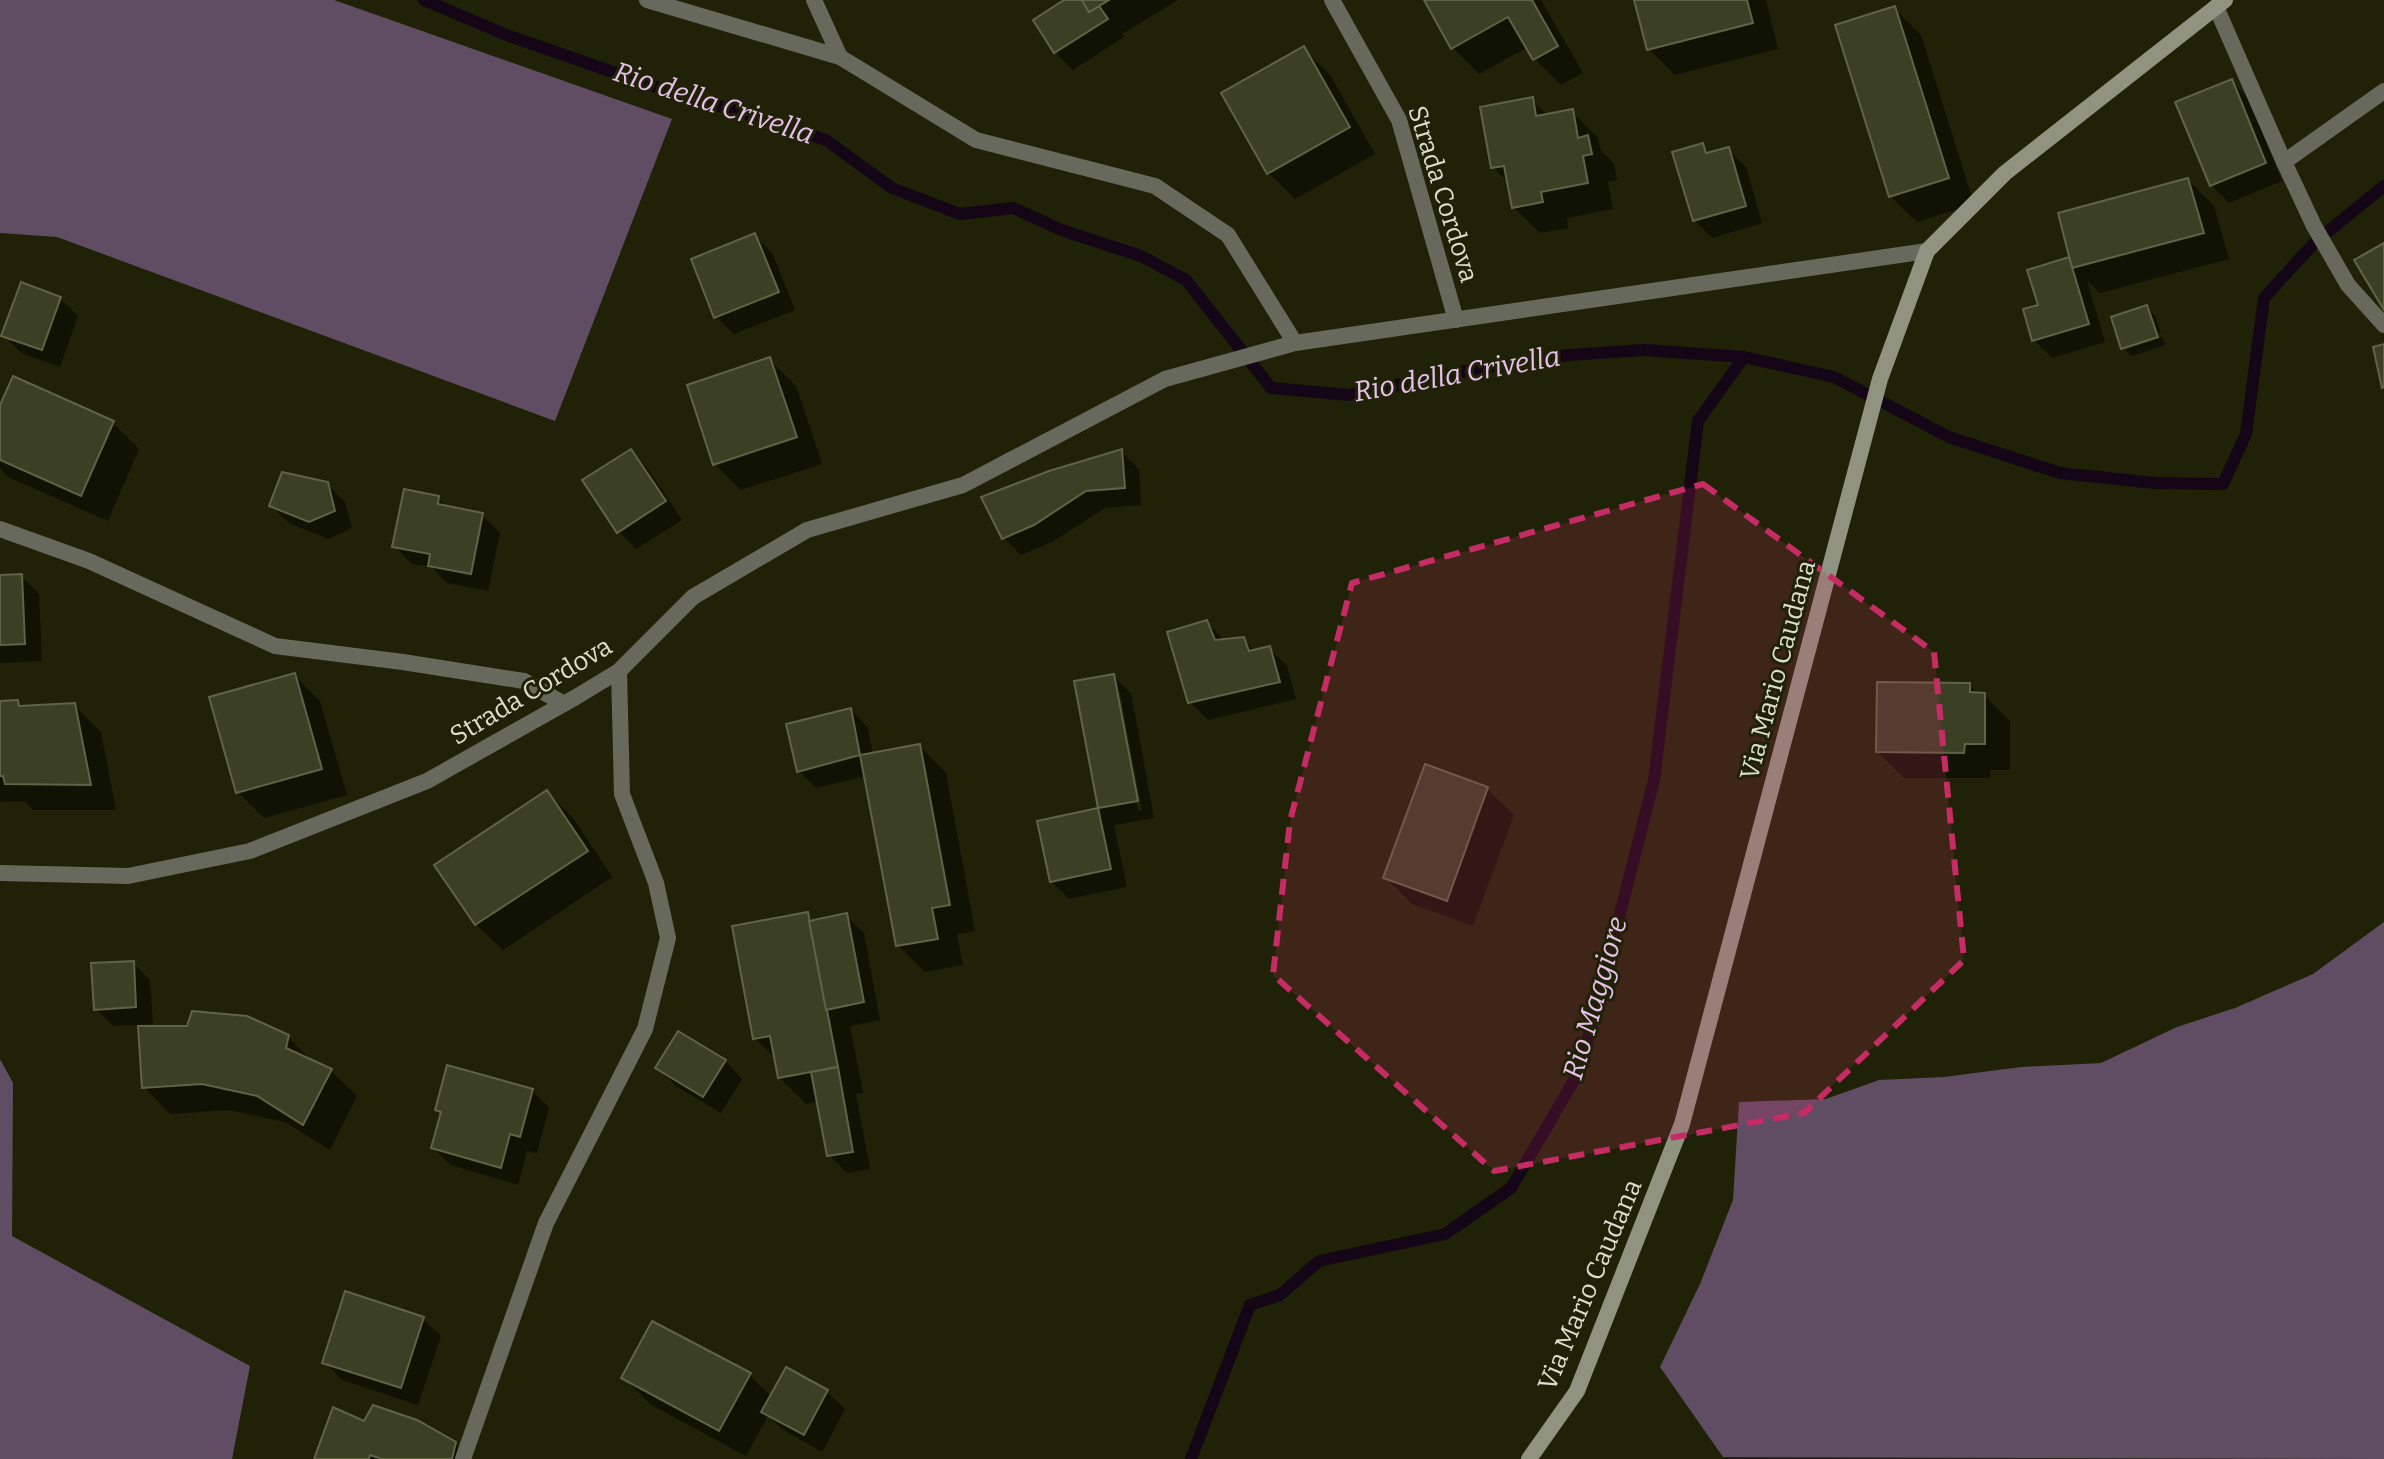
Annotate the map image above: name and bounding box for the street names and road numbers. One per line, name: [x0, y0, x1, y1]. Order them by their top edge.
street label: Strada Cordova: [1401, 102, 1485, 286]
street label: Via Mario Caudana: [1734, 557, 1822, 783]
street label: Strada Cordova: [444, 631, 618, 751]
street label: Via Mario Caudana: [1532, 1175, 1648, 1395]

